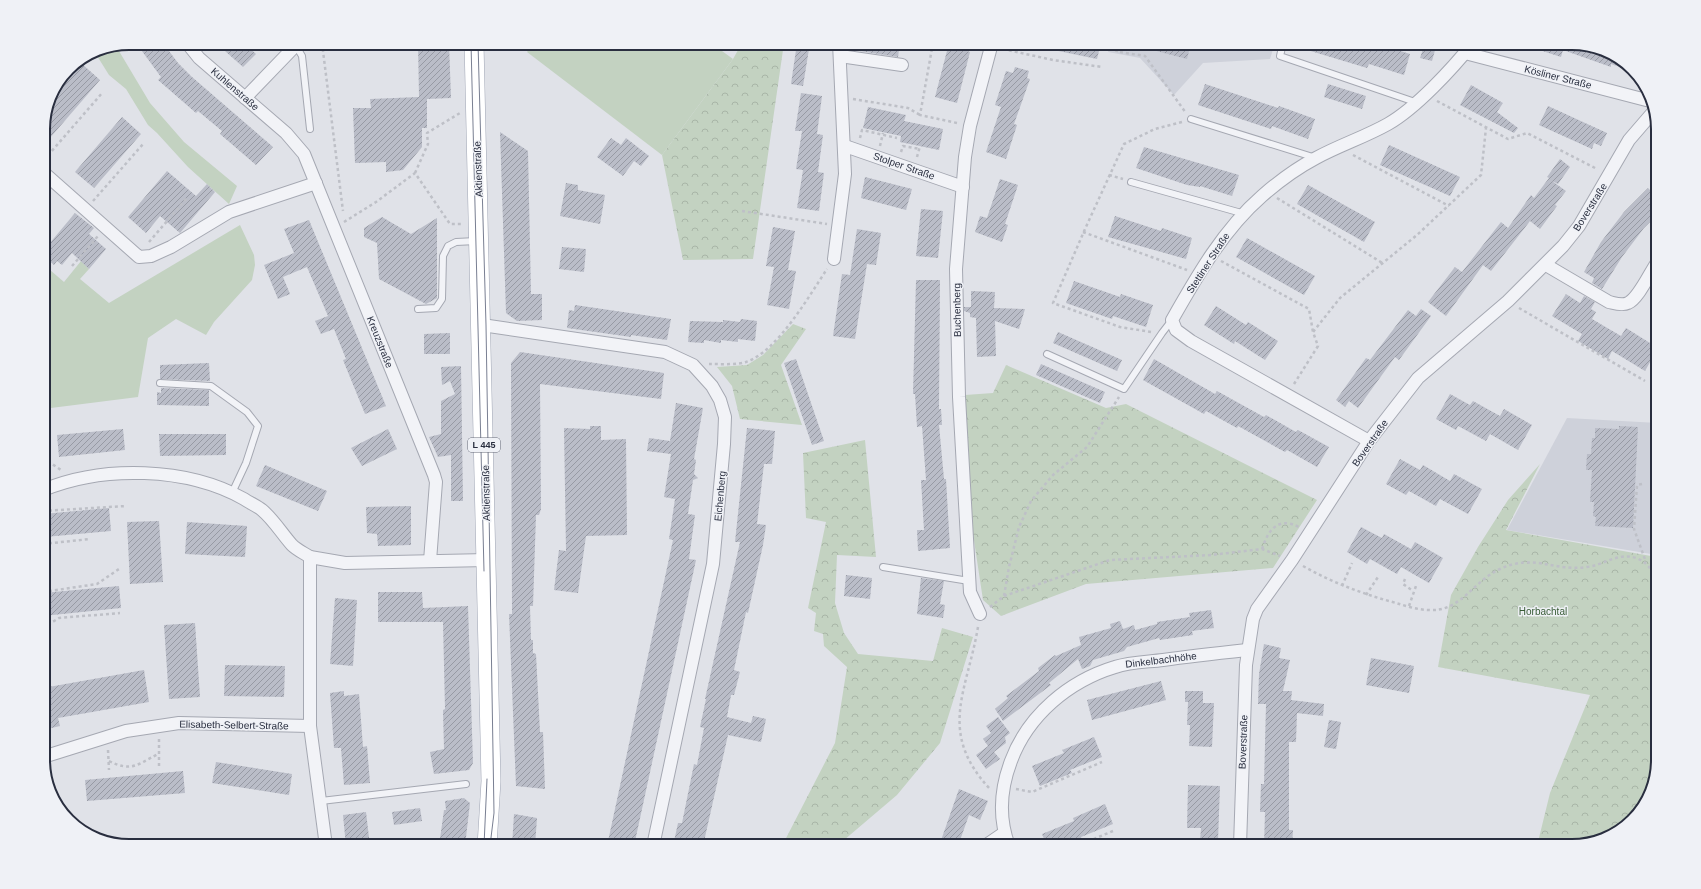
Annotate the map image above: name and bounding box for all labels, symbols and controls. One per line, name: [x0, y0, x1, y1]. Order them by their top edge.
street label: Kösliner Straße: [1523, 63, 1593, 91]
street label: Kuhlenstraße: [209, 65, 261, 113]
street label: Aktienstraße: [472, 140, 484, 197]
street label: Stolper Straße: [872, 150, 937, 182]
street label: Boverstraße: [1571, 181, 1609, 233]
street label: Stettiner Straße: [1184, 230, 1232, 295]
street label: Buchenberg: [951, 283, 963, 337]
street label: Kreuzstraße: [365, 315, 395, 370]
street label: Boverstraße: [1350, 417, 1390, 468]
road number: L 445: [468, 438, 500, 452]
street label: Aktienstraße: [480, 464, 492, 521]
street label: Eichenberg: [712, 470, 728, 522]
park label: Horbachtal: [1519, 606, 1567, 617]
street label: Dinkelbachhöhe: [1125, 650, 1198, 670]
street label: Boverstraße: [1237, 714, 1249, 769]
street label: Elisabeth-Selbert-Straße: [179, 719, 289, 731]

